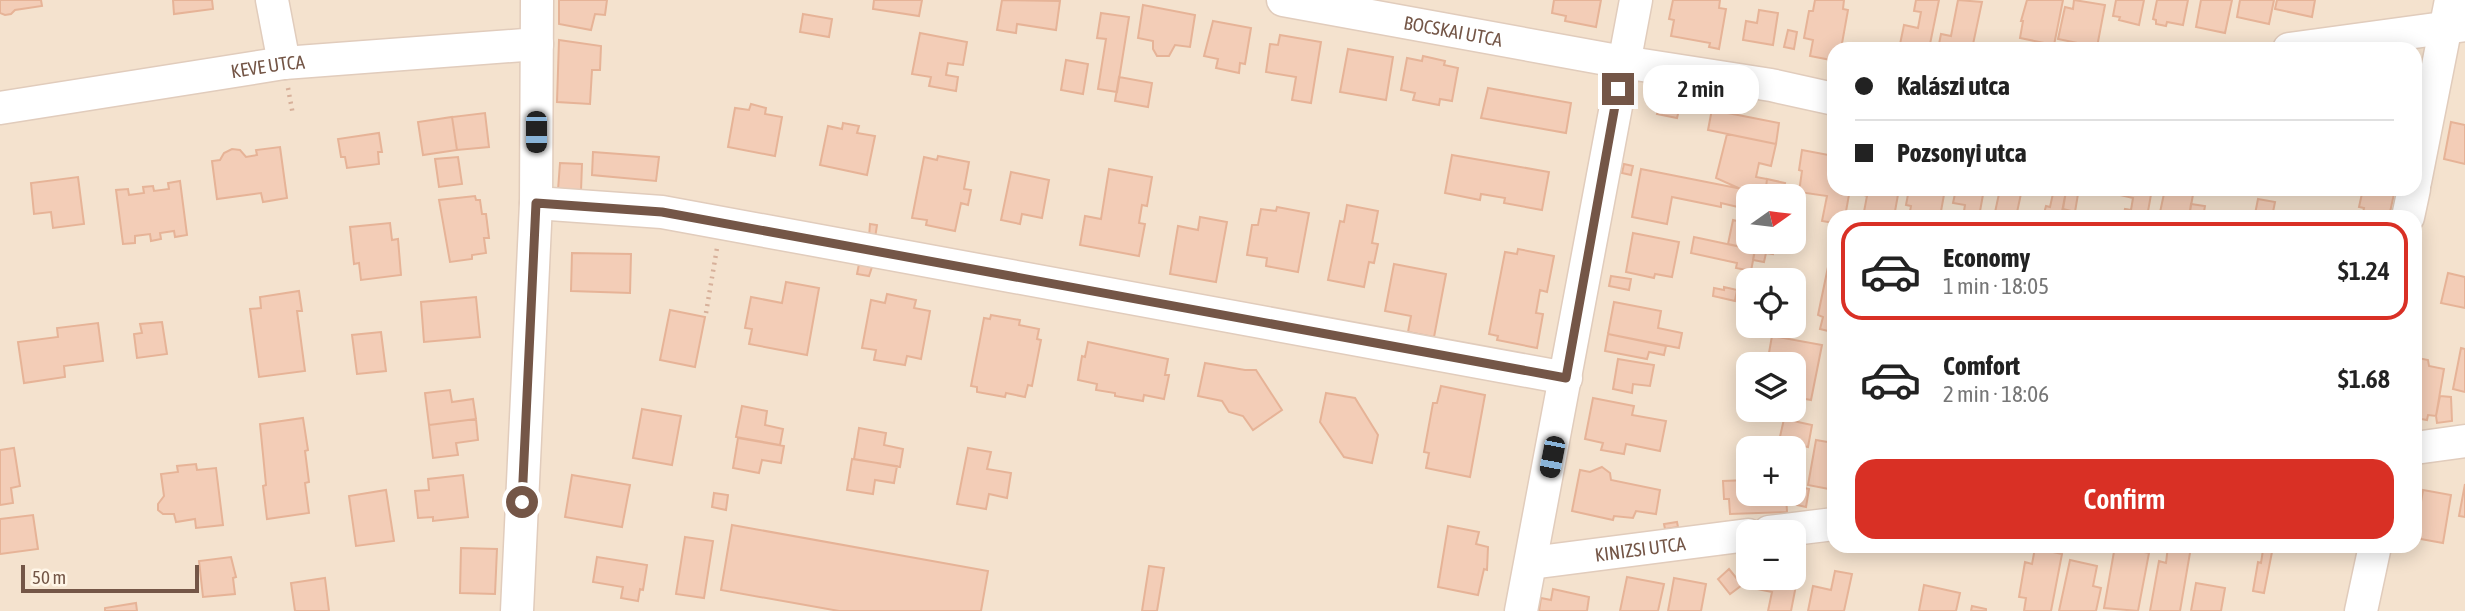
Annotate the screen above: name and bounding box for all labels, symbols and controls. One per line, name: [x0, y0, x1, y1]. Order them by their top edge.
street label: BOCSKAI UTCA: [1402, 11, 1505, 51]
street label: KEVE UTCA: [229, 50, 306, 82]
callout: 2 min: [1642, 64, 1758, 114]
text: Kalászi utca: [1897, 71, 2010, 101]
route end: [1602, 73, 1634, 105]
text: 2 min: [1678, 76, 1724, 102]
car: [526, 111, 547, 153]
text: Pozsonyi utca: [1897, 138, 2027, 168]
north arrow: [1736, 184, 1806, 254]
map controls: [1736, 184, 1806, 590]
icon: car: [1859, 240, 1922, 303]
text: Economy: [1943, 243, 2030, 273]
text: $1.24: [2338, 256, 2390, 286]
button: locate: [1736, 268, 1806, 338]
text: 1 min · 18:05: [1943, 273, 2049, 299]
icon: car: [1859, 348, 1922, 411]
text: Comfort: [1943, 351, 2020, 381]
button: layers: [1736, 352, 1806, 422]
text: $1.68: [2338, 364, 2390, 394]
text: 2 min · 18:06: [1943, 381, 2049, 407]
car: [1538, 434, 1567, 480]
button: +: [1736, 436, 1806, 506]
button: Confirm: [1855, 459, 2394, 539]
route start: [506, 486, 538, 518]
button: −: [1736, 520, 1806, 590]
street label: KINIZSI UTCA: [1593, 532, 1687, 566]
scale bar: [21, 562, 200, 594]
text: 50 m: [32, 566, 66, 588]

